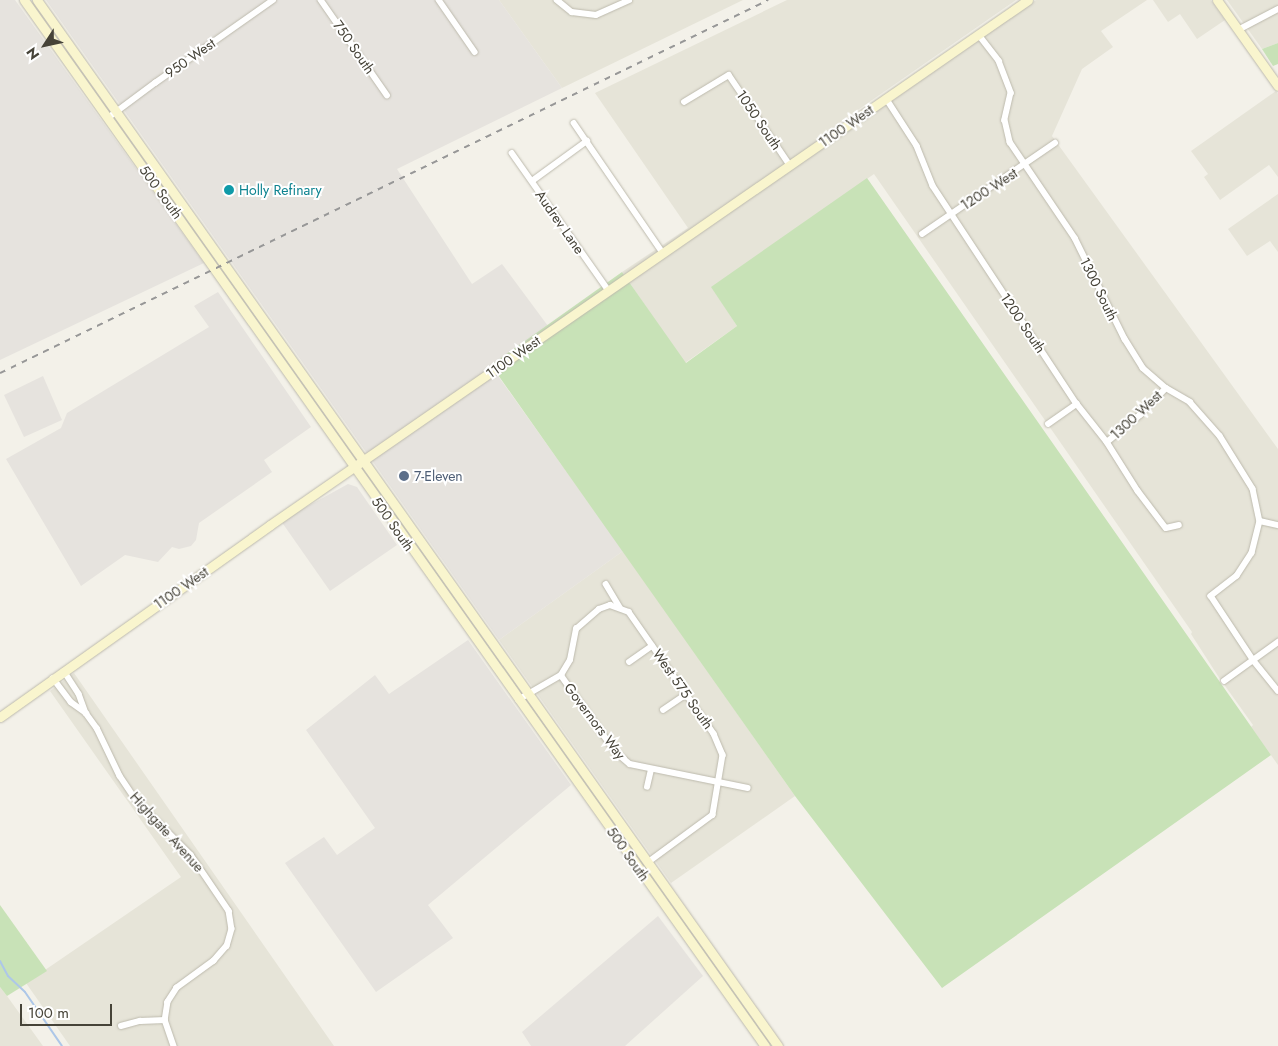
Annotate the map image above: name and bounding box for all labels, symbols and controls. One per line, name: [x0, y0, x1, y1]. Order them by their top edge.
street label: 750 South: [330, 17, 378, 77]
north arrow: [20, 20, 70, 70]
street label: 950 West: [162, 35, 218, 81]
text: N: [21, 43, 44, 64]
street label: 1050 South: [733, 87, 785, 153]
street label: 1100 West: [816, 101, 876, 151]
street label: 500 South: [136, 162, 186, 222]
street label: 1200 West: [957, 164, 1021, 214]
place label: Holly Refinary: [239, 182, 322, 198]
marker: Holly Refinary: [223, 184, 235, 196]
street label: Audrev Lane: [532, 187, 588, 257]
street label: 1300 South: [1076, 255, 1122, 323]
street label: 1200 South: [997, 290, 1049, 356]
street label: 1100 West: [483, 332, 543, 382]
street label: 1300 West: [1107, 387, 1165, 443]
place label: 7-Eleven: [414, 468, 463, 484]
marker: 7-Eleven: [398, 470, 410, 482]
street label: 500 South: [368, 494, 418, 554]
street label: 1100 West: [151, 563, 211, 613]
street label: West 575 South: [649, 646, 717, 732]
street label: Governors Way: [561, 680, 629, 762]
street label: Highgate Avenue: [127, 788, 207, 876]
street label: 500 South: [603, 824, 653, 884]
scale bar: [22, 994, 115, 1026]
text: 100 m: [28, 1002, 69, 1024]

